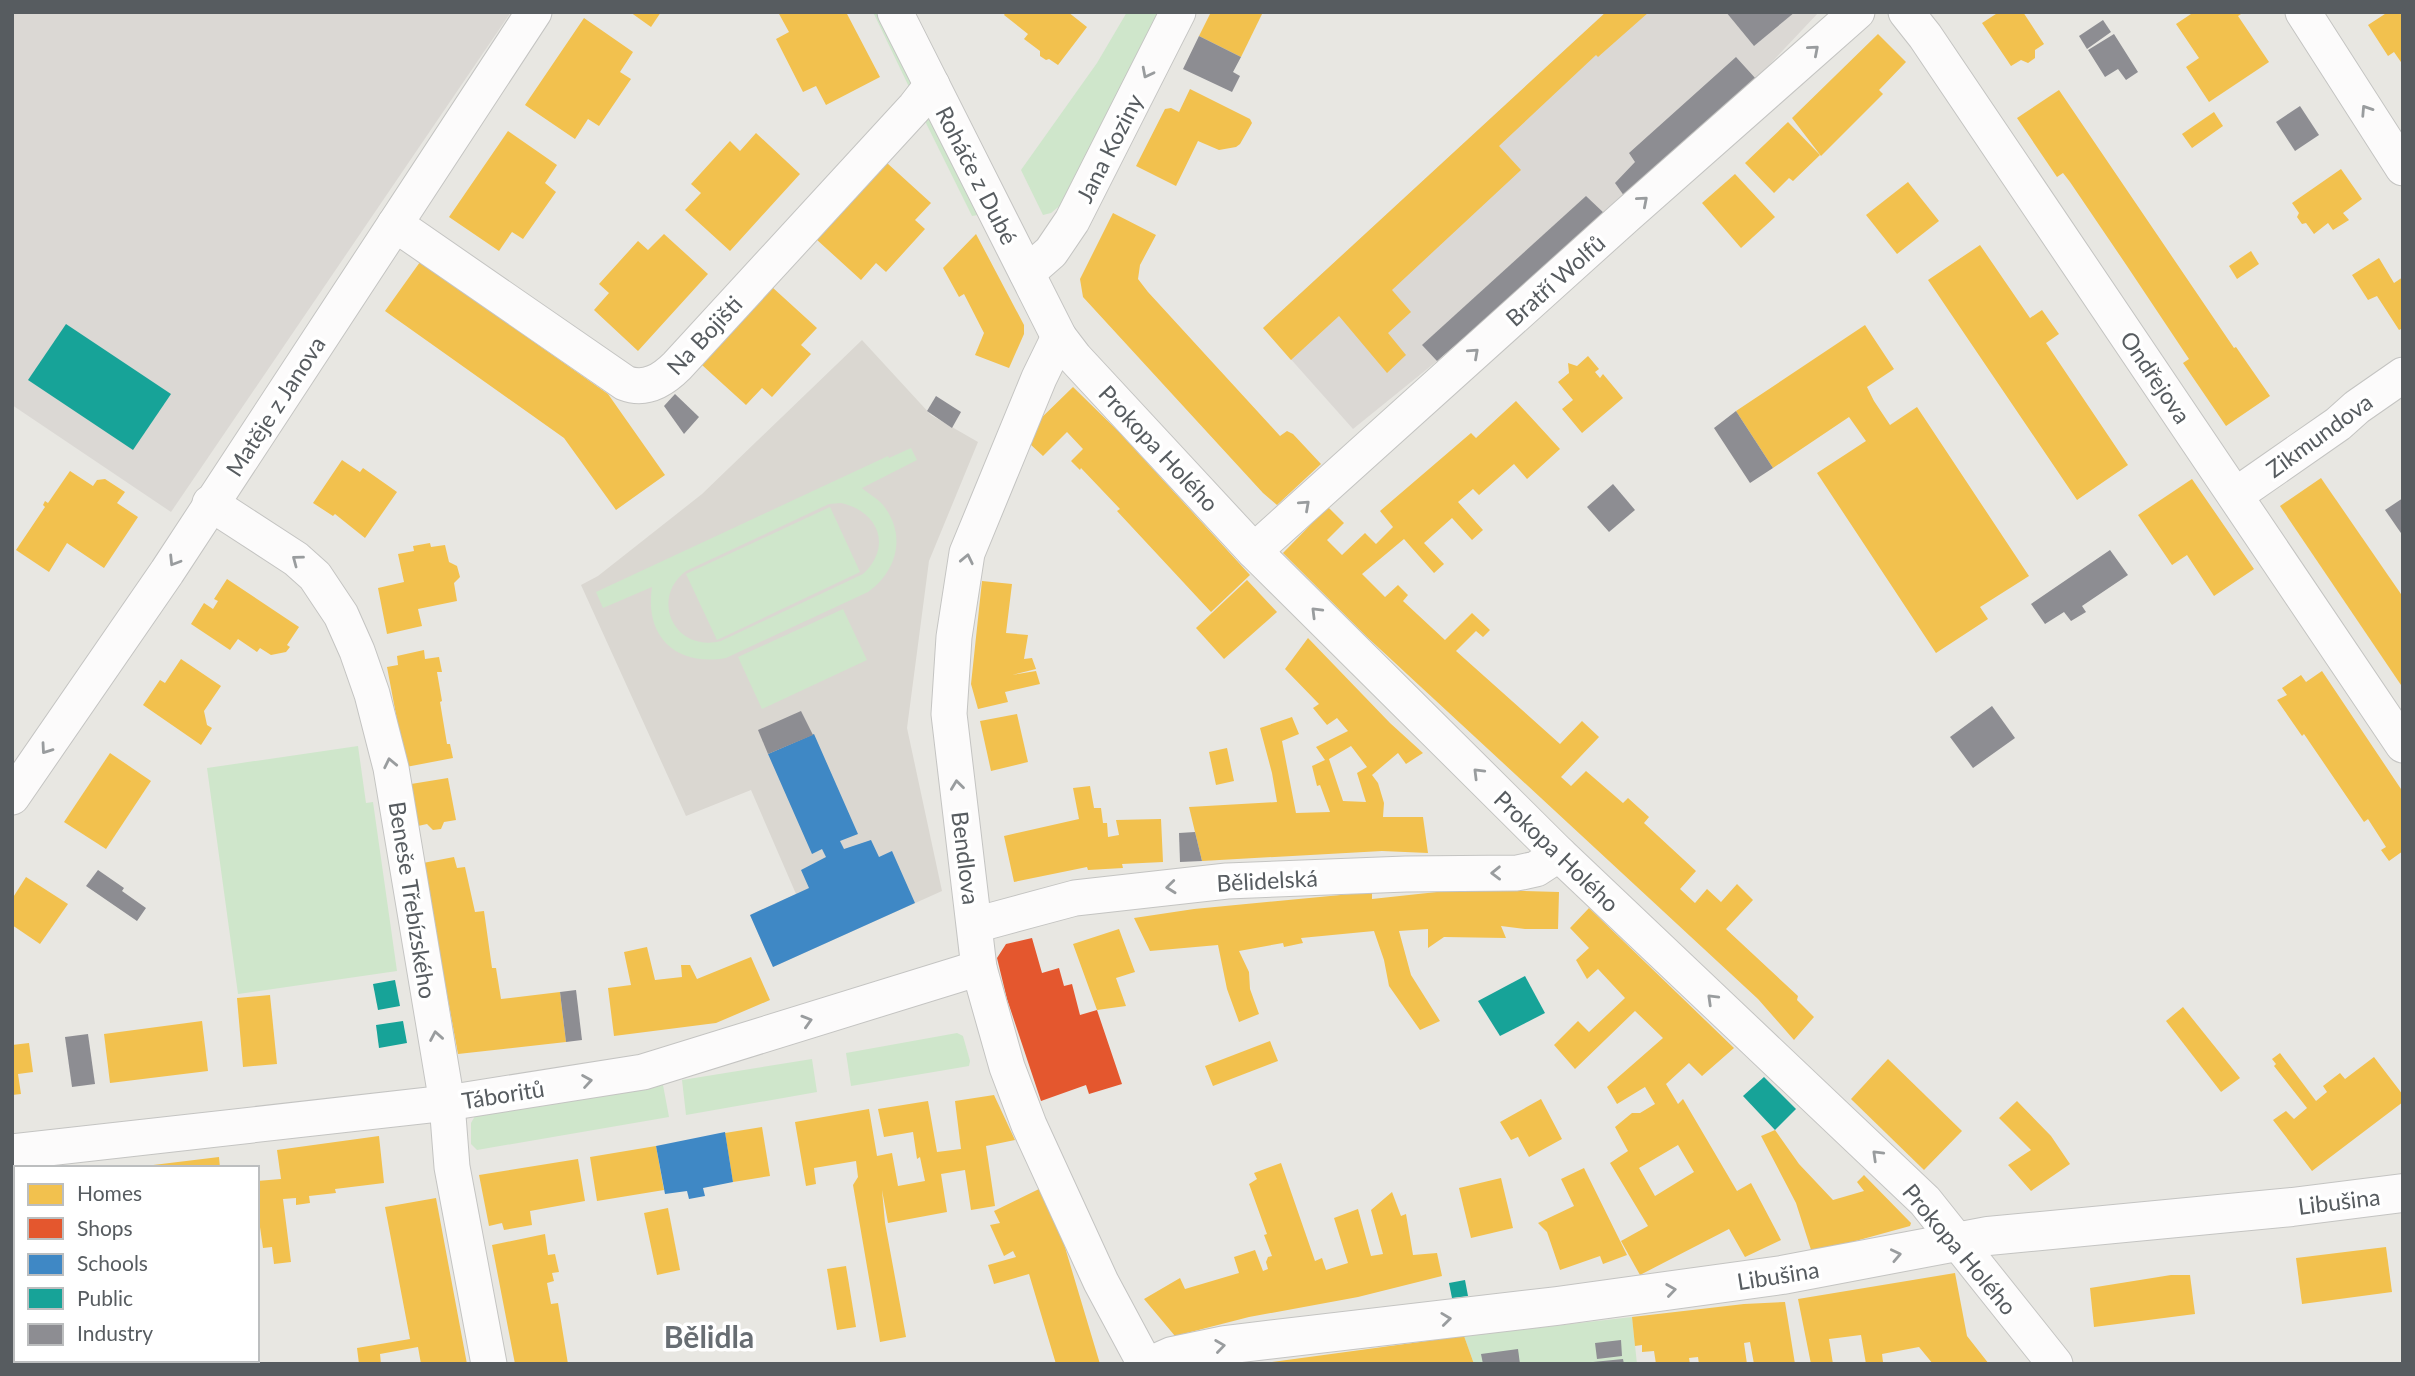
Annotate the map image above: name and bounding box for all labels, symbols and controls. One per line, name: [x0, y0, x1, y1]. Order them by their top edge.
one-way arrow: [1806, 46, 1819, 59]
one-way arrow: [1141, 66, 1155, 78]
street label: Jana Koziny: [1070, 89, 1148, 207]
street label: Roháče z Dubé: [930, 101, 1024, 249]
one-way arrow: [2361, 105, 2374, 118]
one-way arrow: [1635, 197, 1648, 209]
street label: Bratří Wolfů: [1500, 228, 1610, 332]
street label: Na Bojišti: [661, 290, 747, 380]
street label: Ondřejova: [2115, 326, 2197, 428]
street label: Matěje z Janova: [219, 331, 331, 481]
one-way arrow: [1466, 349, 1479, 361]
street label: Prokopa Holého: [1093, 379, 1225, 517]
street label: Zikmundova: [2261, 387, 2377, 483]
one-way arrow: [1297, 501, 1310, 514]
one-way arrow: [169, 553, 182, 566]
one-way arrow: [958, 553, 973, 565]
one-way arrow: [292, 556, 305, 569]
one-way arrow: [1311, 608, 1324, 621]
one-way arrow: [42, 741, 54, 754]
one-way arrow: [384, 757, 399, 769]
one-way arrow: [1473, 768, 1486, 781]
one-way arrow: [950, 779, 965, 790]
street label: Prokopa Holého: [1489, 784, 1625, 918]
street label: Beneše Třebízského: [384, 799, 442, 1001]
street label: Bendlova: [946, 810, 986, 906]
street label: Bělidelská: [1216, 863, 1318, 897]
one-way arrow: [1490, 866, 1501, 881]
one-way arrow: [1165, 880, 1177, 895]
one-way arrow: [1707, 994, 1720, 1007]
one-way arrow: [800, 1015, 812, 1030]
one-way arrow: [429, 1030, 444, 1042]
street label: Táboritů: [460, 1074, 546, 1114]
one-way arrow: [582, 1074, 593, 1089]
one-way arrow: [1872, 1151, 1885, 1164]
legend: [14, 1166, 259, 1362]
street label: Prokopa Holého: [1897, 1178, 2023, 1320]
text: Homes: [77, 1180, 142, 1205]
street label: Libušina: [2296, 1182, 2382, 1220]
text: Shops: [77, 1215, 133, 1240]
one-way arrow: [1890, 1248, 1902, 1263]
text: Schools: [77, 1250, 148, 1275]
street label: Libušina: [1735, 1255, 1821, 1295]
one-way arrow: [1666, 1283, 1677, 1298]
text: Public: [77, 1285, 133, 1310]
one-way arrow: [1440, 1312, 1452, 1327]
district label: Bělidla: [664, 1318, 754, 1354]
text: Industry: [77, 1320, 153, 1345]
one-way arrow: [1214, 1339, 1226, 1354]

